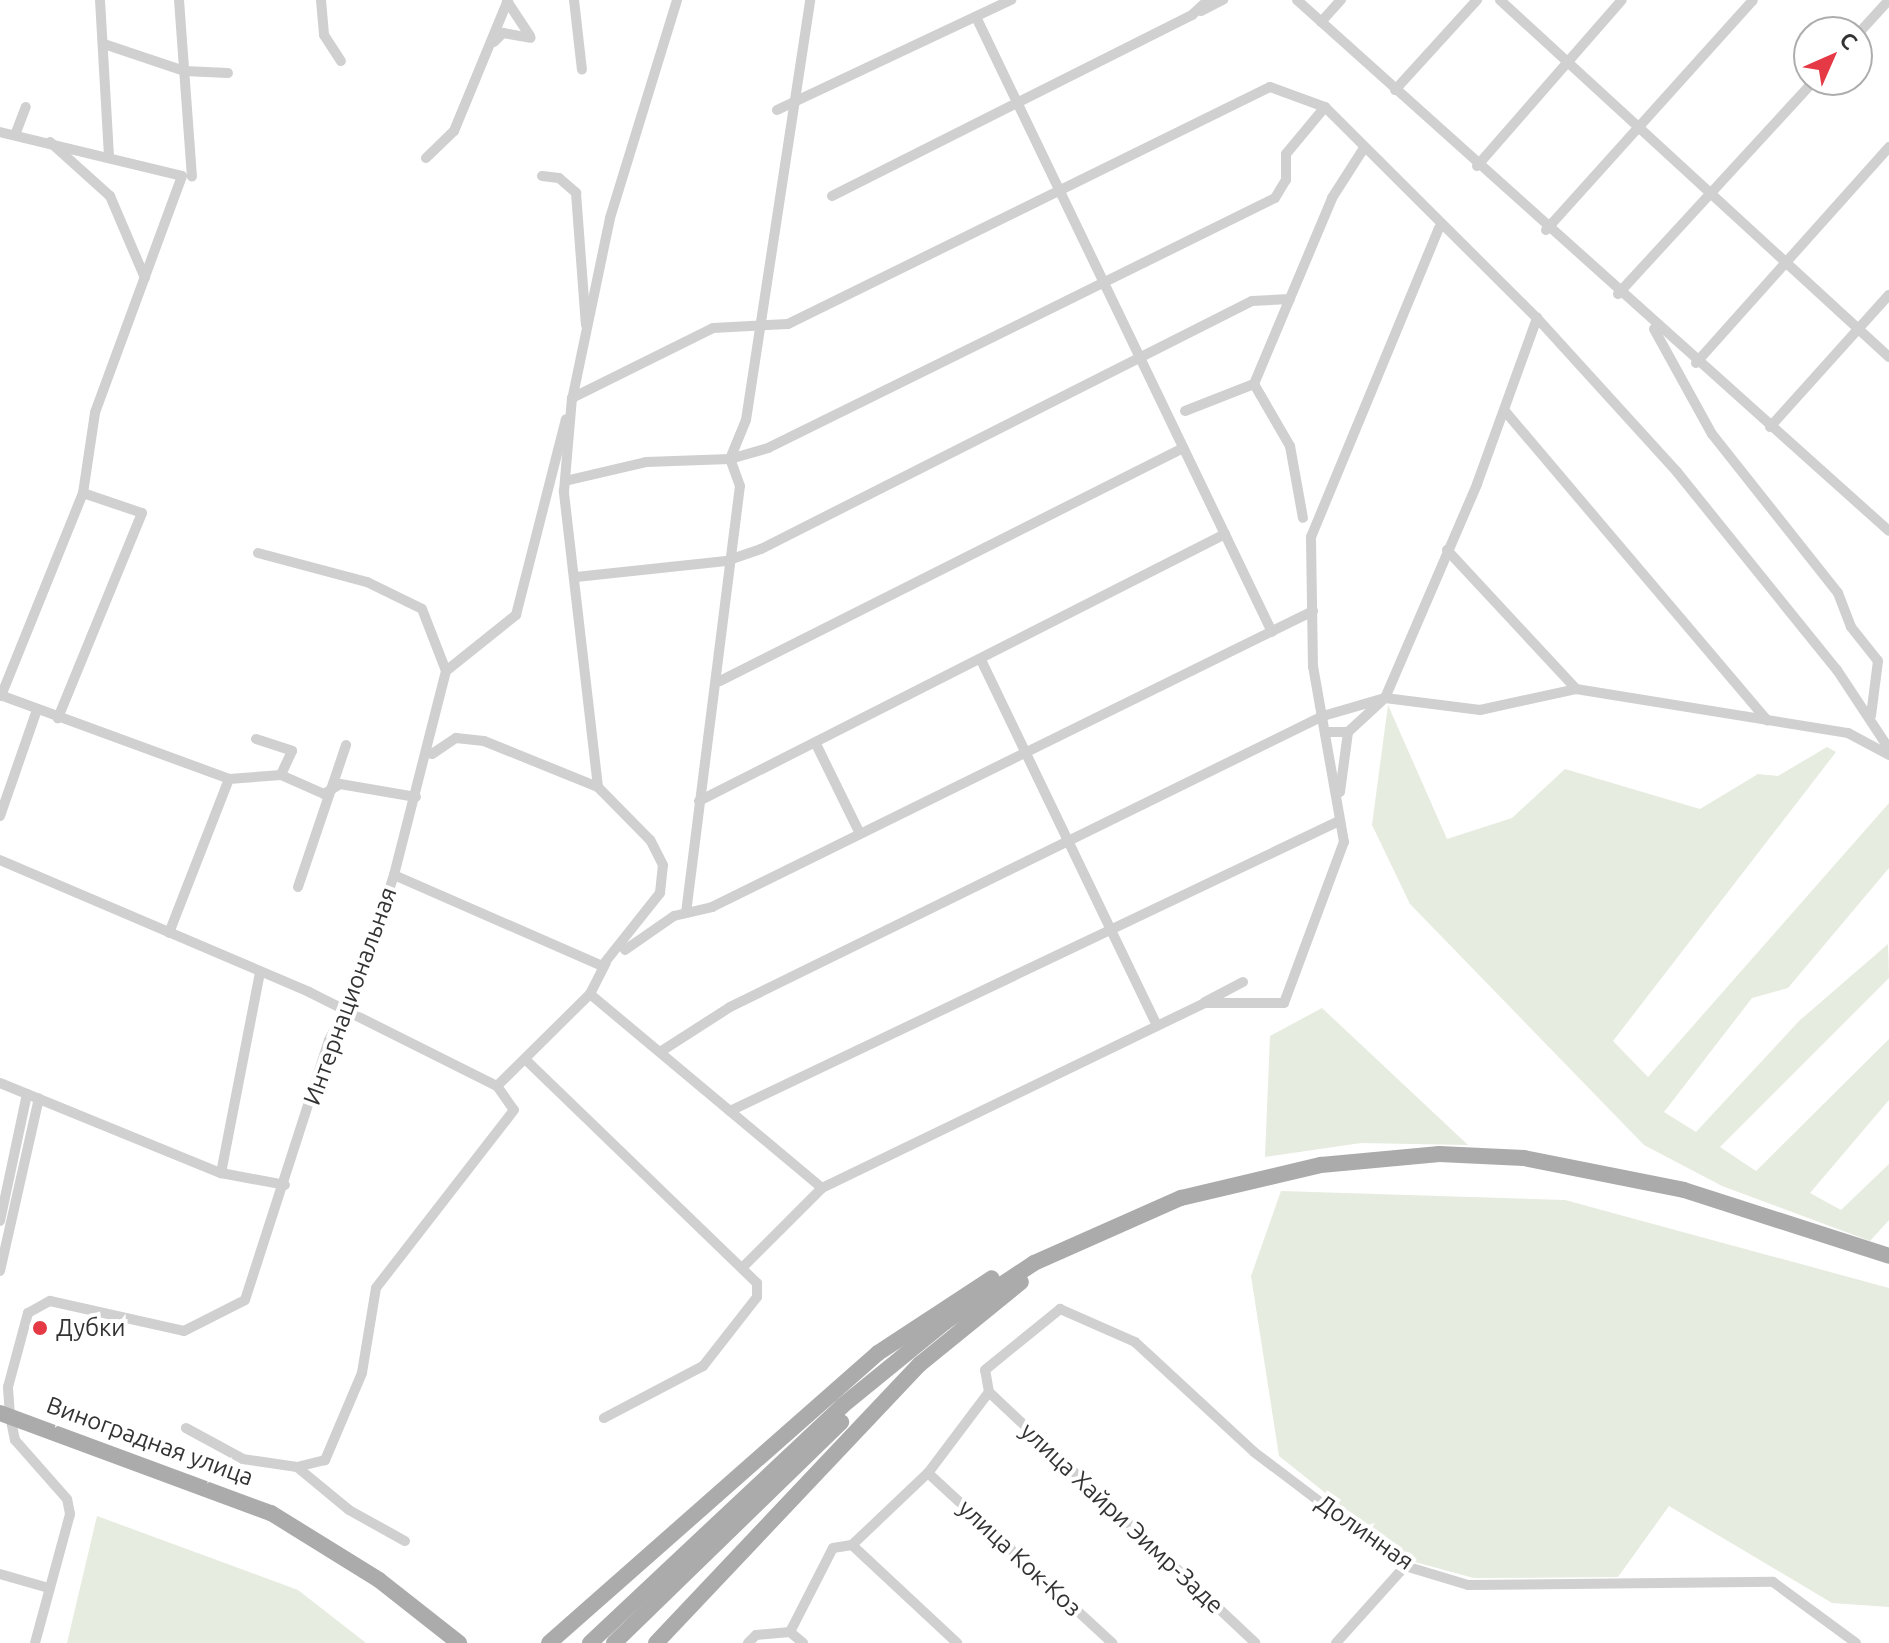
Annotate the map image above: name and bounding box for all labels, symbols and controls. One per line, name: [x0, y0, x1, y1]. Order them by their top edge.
north arrow: [1793, 16, 1873, 96]
text: С: [1835, 26, 1863, 54]
street label: Интернациональная: [297, 883, 403, 1109]
place label: Дубки: [56, 1314, 126, 1342]
marker: Дубки: [31, 1319, 49, 1337]
street label: Виноградная улица: [43, 1390, 257, 1492]
street label: улица Хайри Эимр-Заде: [1014, 1416, 1230, 1620]
street label: Долинная: [1311, 1488, 1419, 1576]
street label: улица Кок-Коз: [952, 1494, 1088, 1622]

